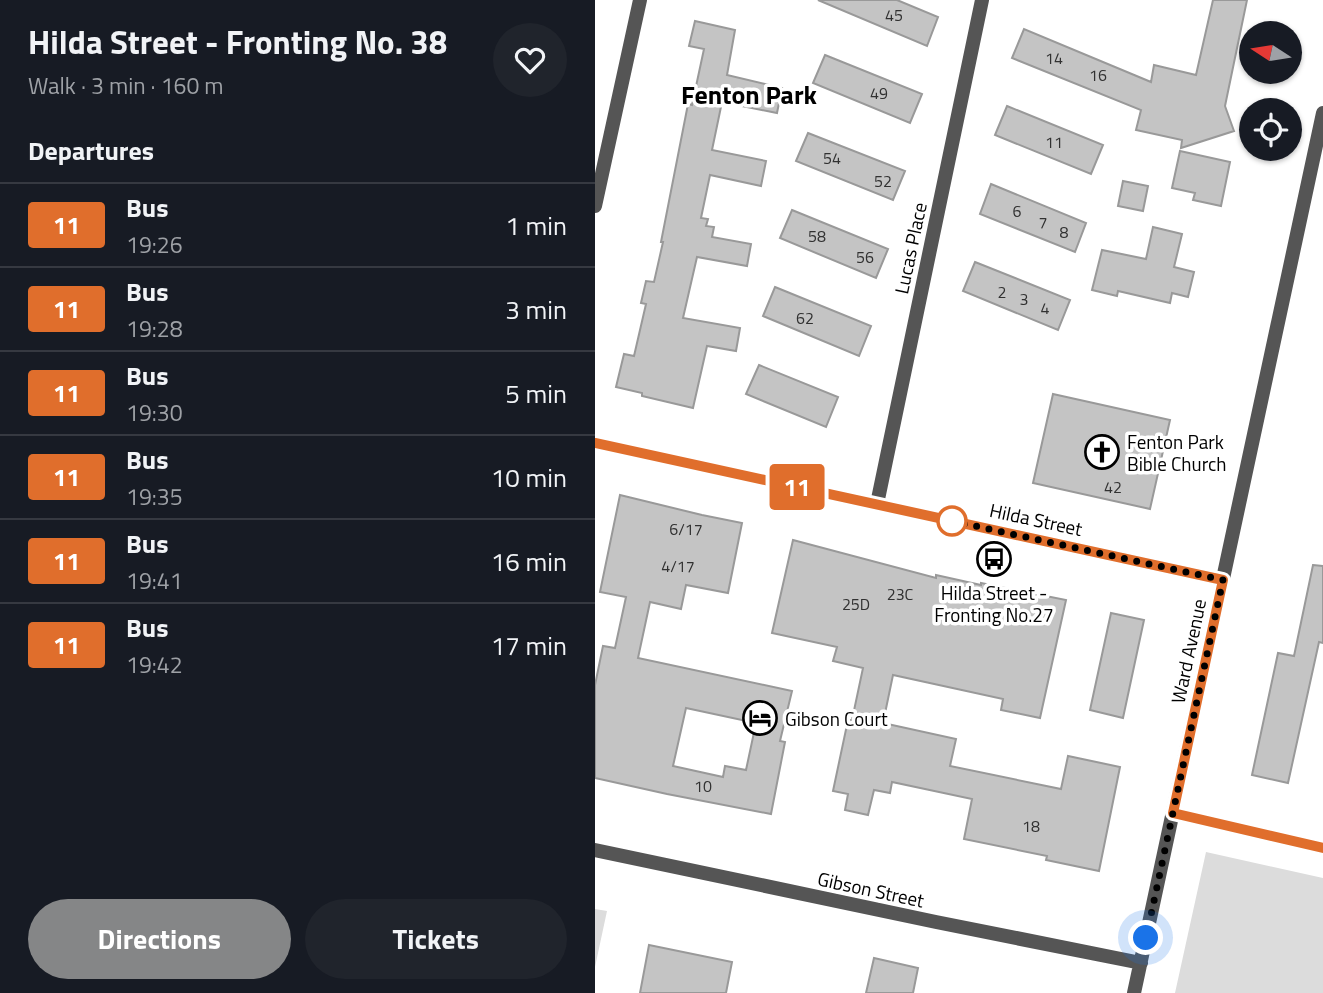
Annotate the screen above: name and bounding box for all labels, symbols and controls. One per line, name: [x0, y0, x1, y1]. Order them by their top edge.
house number: 45: [885, 3, 903, 27]
text: Hilda Street - Fronting No. 38: [28, 17, 447, 67]
north arrow: [1239, 21, 1302, 84]
map controls: [1239, 21, 1302, 161]
button: heart: [493, 23, 567, 97]
house number: 14: [1045, 46, 1063, 70]
house number: 16: [1089, 63, 1107, 87]
text: Walk · 3 min · 160 m: [28, 68, 224, 103]
district label: Fenton Park: [681, 75, 818, 114]
house number: 49: [870, 81, 888, 105]
button: locate: [1239, 98, 1302, 161]
house number: 11: [1045, 130, 1063, 154]
text: Departures: [28, 131, 154, 170]
house number: 54: [823, 146, 841, 170]
house number: 52: [874, 169, 892, 193]
text: Bus: [126, 188, 168, 227]
house number: 6: [1013, 199, 1022, 223]
street label: Lucas Place: [886, 200, 934, 296]
text: 1 min: [505, 206, 567, 245]
text: 11: [53, 207, 80, 243]
house number: 7: [1039, 210, 1047, 234]
house number: 8: [1060, 220, 1069, 244]
house number: 58: [808, 224, 826, 248]
text: 19:26: [126, 227, 183, 262]
house number: 56: [856, 245, 874, 269]
text: Bus: [126, 272, 168, 311]
house number: 2: [998, 280, 1006, 304]
house number: 3: [1020, 287, 1028, 311]
text: 3 min: [505, 290, 567, 329]
text: 11: [53, 291, 80, 327]
house number: 4: [1041, 296, 1050, 320]
house number: 62: [796, 306, 814, 330]
text: 19:28: [126, 311, 183, 346]
text: Bus: [126, 356, 168, 395]
text: 5 min: [505, 374, 567, 413]
text: 11: [53, 375, 80, 411]
text: 19:30: [126, 395, 183, 430]
place label: Fenton Park Bible Church: [1127, 427, 1227, 478]
church icon: Fenton Park Bible Church: [1083, 433, 1121, 471]
text: Bus: [126, 440, 168, 479]
text: 10 min: [491, 458, 567, 497]
text: 11: [53, 459, 80, 495]
line badge: 11: [765, 464, 829, 510]
text: 11: [784, 469, 810, 505]
house number: 42: [1104, 475, 1122, 499]
text: 19:35: [126, 479, 183, 514]
street label: Hilda Street: [987, 495, 1085, 543]
unlabelled marker: [937, 506, 967, 536]
house number: 6/17: [669, 517, 703, 541]
text: Bus: [126, 524, 168, 563]
bus stop icon: Hilda Street - Fronting No.27: [975, 540, 1013, 578]
text: 16 min: [491, 542, 567, 581]
text: 11: [53, 543, 80, 579]
house number: 4/17: [661, 554, 695, 578]
text: 19:41: [126, 563, 183, 598]
place label: Hilda Street - Fronting No.27: [934, 578, 1054, 629]
house number: 23C: [887, 582, 914, 606]
house number: 25D: [842, 592, 870, 616]
street label: Ward Avenue: [1163, 596, 1213, 706]
text: Bus: [126, 608, 168, 647]
text: 17 min: [491, 626, 567, 665]
text: 11: [53, 627, 80, 663]
text: 19:42: [126, 647, 183, 682]
hotel icon: Gibson Court: [741, 699, 779, 737]
place label: Gibson Court: [785, 704, 888, 733]
house number: 10: [694, 774, 712, 798]
house number: 18: [1022, 814, 1040, 838]
street label: Gibson Street: [815, 864, 927, 914]
button: Directions: [28, 899, 291, 979]
button: Tickets: [305, 899, 567, 979]
your location: [1128, 920, 1163, 955]

